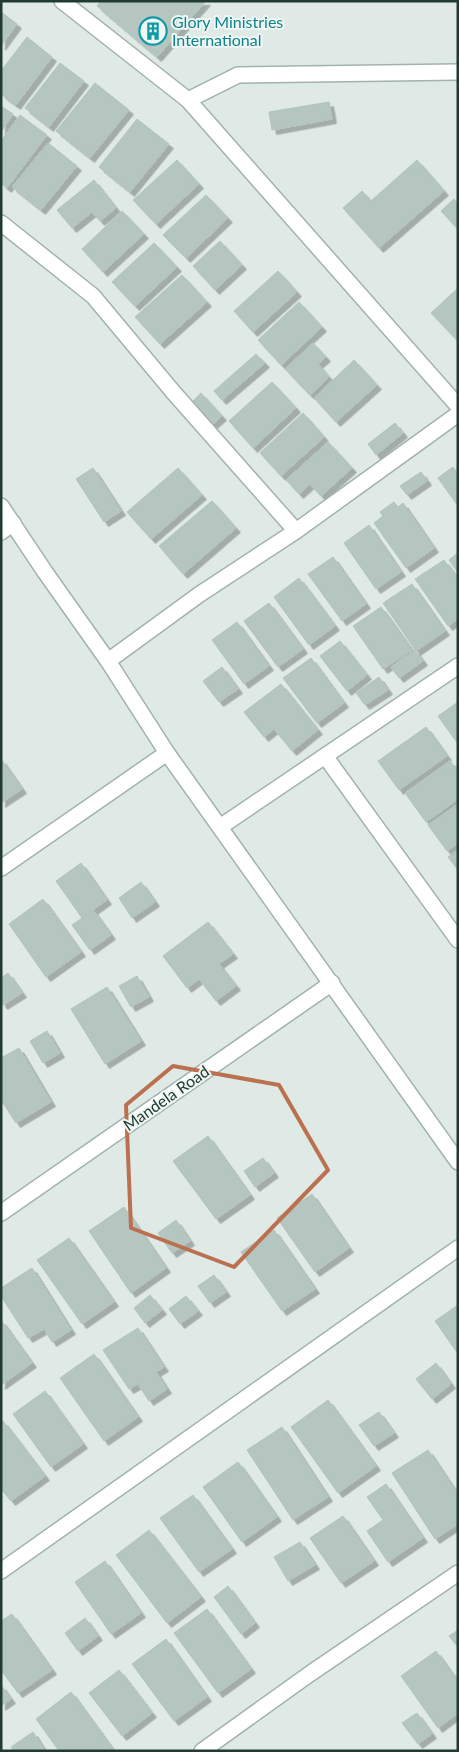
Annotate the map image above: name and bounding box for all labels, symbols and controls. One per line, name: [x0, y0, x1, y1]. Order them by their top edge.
place label: Glory Ministries International: [172, 12, 283, 49]
building icon: Glory Ministries International: [138, 16, 168, 46]
street label: Mandela Road: [119, 1061, 212, 1134]

